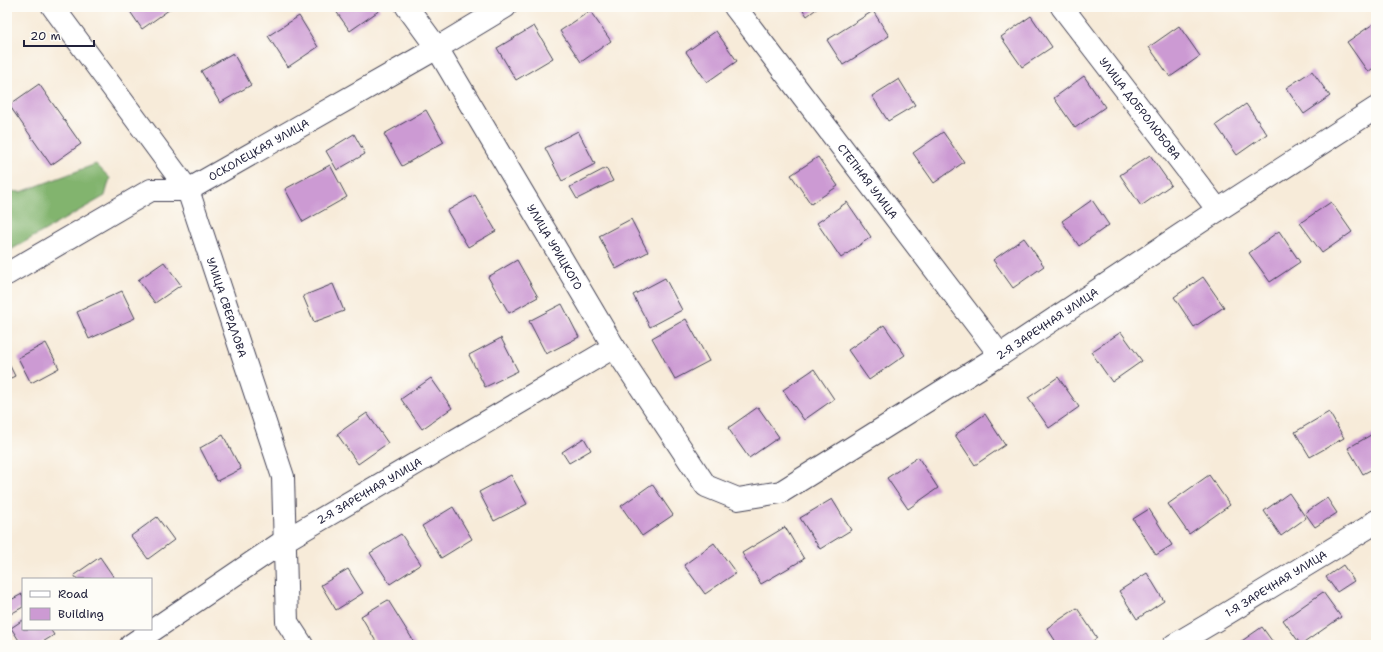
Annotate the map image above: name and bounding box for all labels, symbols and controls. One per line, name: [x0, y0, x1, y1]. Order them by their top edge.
scale bar: [24, 22, 94, 48]
text: 20 m: [30, 28, 61, 44]
street label: УЛИЦА ДОБРОЛЮБОВА: [1096, 54, 1184, 163]
street label: ОСКОЛЕЦКАЯ УЛИЦА: [206, 115, 312, 184]
street label: СТЕПНАЯ УЛИЦА: [834, 141, 901, 222]
street label: УЛИЦА УРИЦКОГО: [524, 201, 586, 293]
street label: УЛИЦА СВЕРДЛОВА: [203, 255, 250, 359]
street label: 2-Я ЗАРЕЧНАЯ УЛИЦА: [993, 284, 1101, 363]
street label: 2-Я ЗАРЕЧНАЯ УЛИЦА: [314, 454, 425, 528]
street label: 1-Я ЗАРЕЧНАЯ УЛИЦА: [1222, 547, 1330, 620]
legend: [22, 578, 152, 630]
text: Road: [58, 586, 89, 602]
text: Building: [58, 606, 104, 622]

